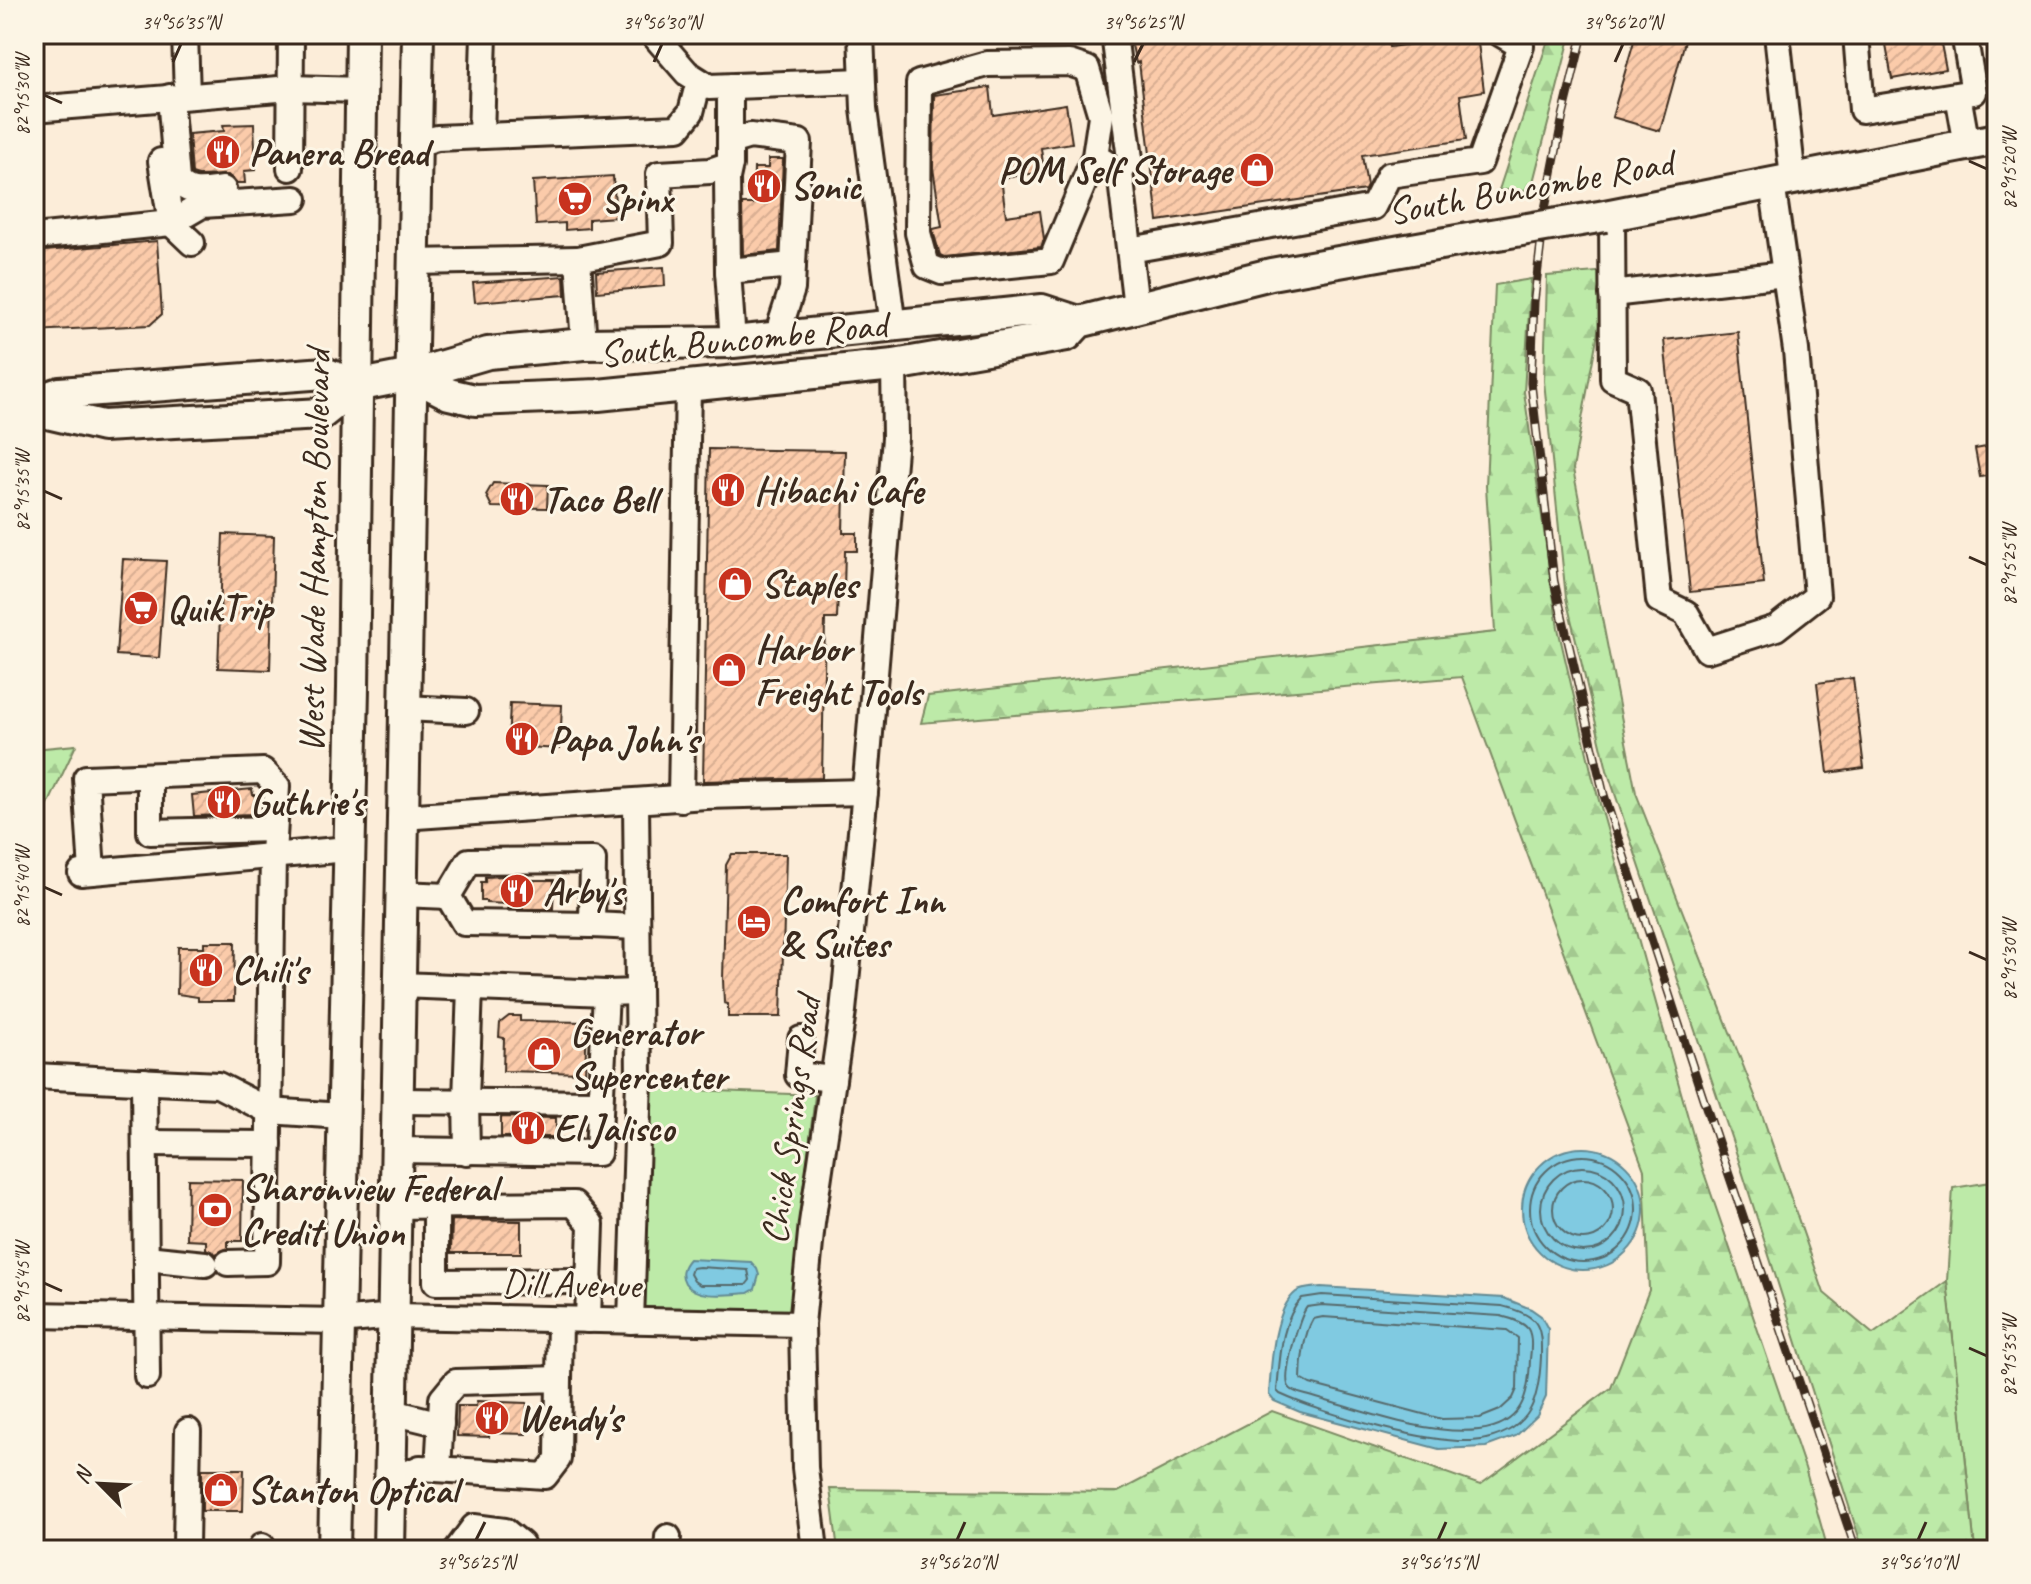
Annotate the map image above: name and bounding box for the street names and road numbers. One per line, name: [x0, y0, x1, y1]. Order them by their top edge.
street label: South Buncombe Road: [1384, 138, 1682, 235]
street label: South Buncombe Road: [597, 300, 895, 377]
street label: West Wade Hampton Boulevard: [287, 343, 341, 753]
street label: Chick Springs Road: [750, 988, 832, 1247]
street label: Dill Avenue: [501, 1259, 644, 1309]

